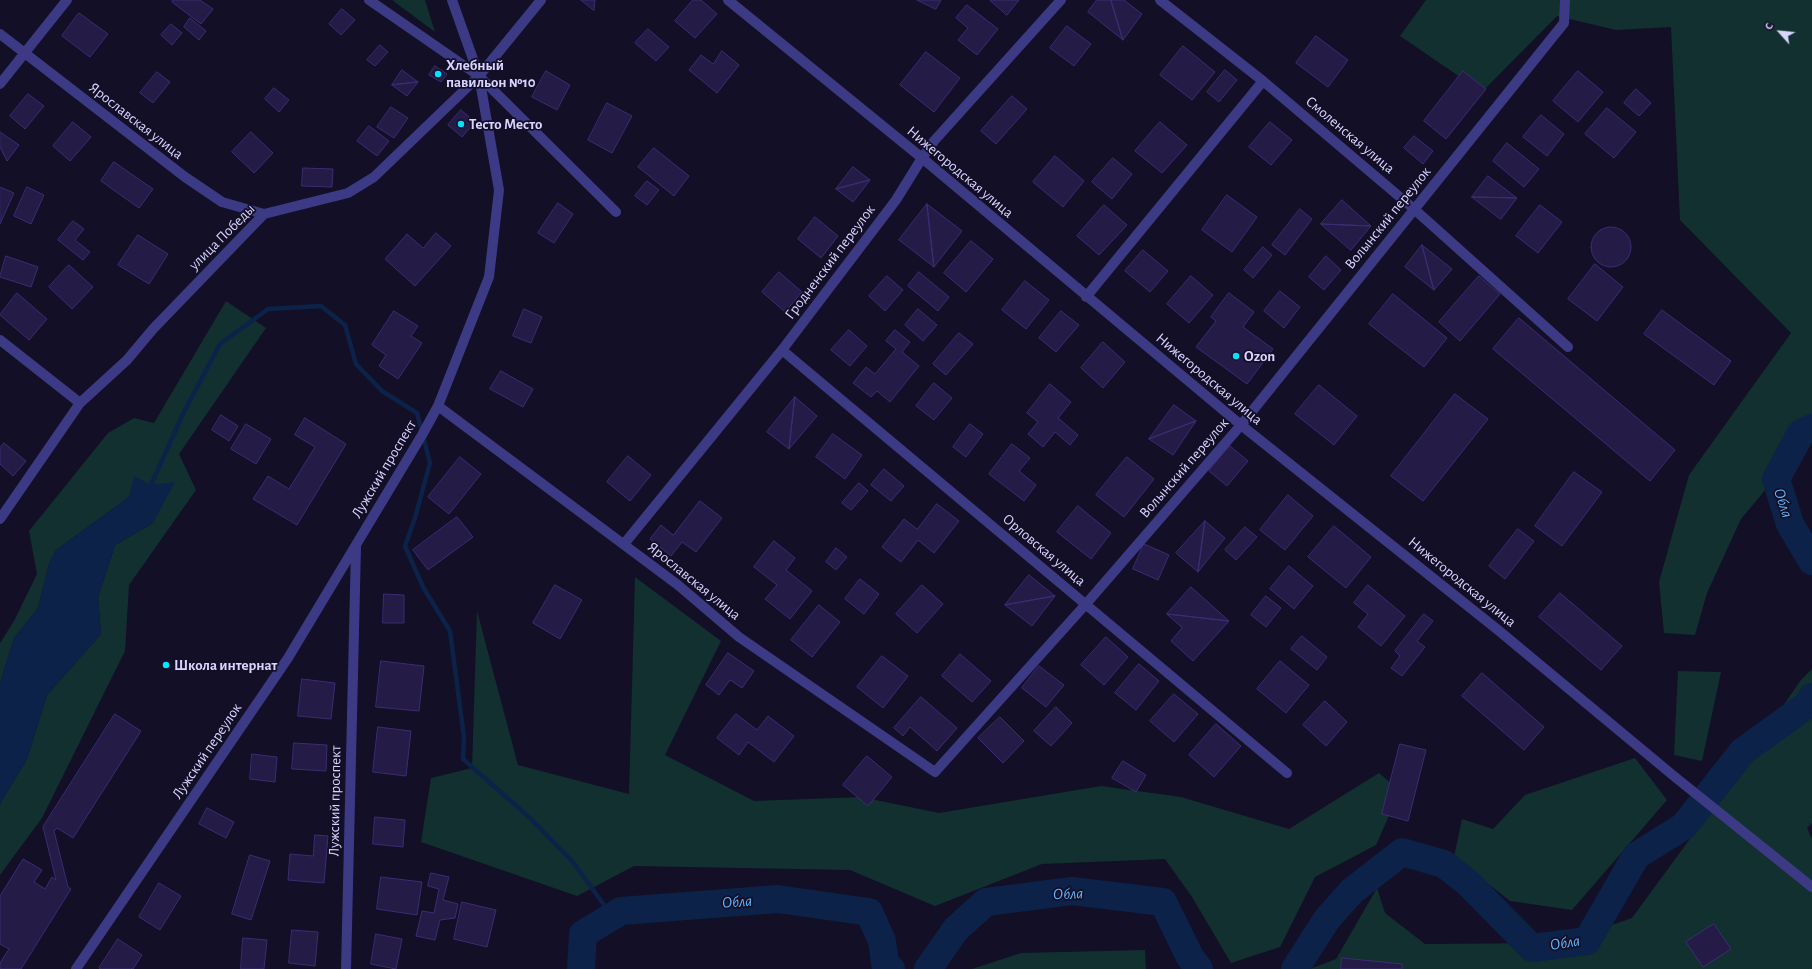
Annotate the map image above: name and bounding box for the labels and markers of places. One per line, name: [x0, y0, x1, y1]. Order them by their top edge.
place label: Хлебный павильон №10: [446, 56, 536, 91]
marker: Хлебный павильон №10: [433, 69, 443, 79]
place label: Тесто Место: [469, 115, 542, 133]
marker: Тесто Место: [456, 119, 466, 129]
place label: Ozon: [1244, 347, 1275, 365]
marker: Ozon: [1231, 351, 1241, 361]
place label: Школа интернат: [174, 656, 277, 674]
marker: Школа интернат: [161, 660, 171, 670]

